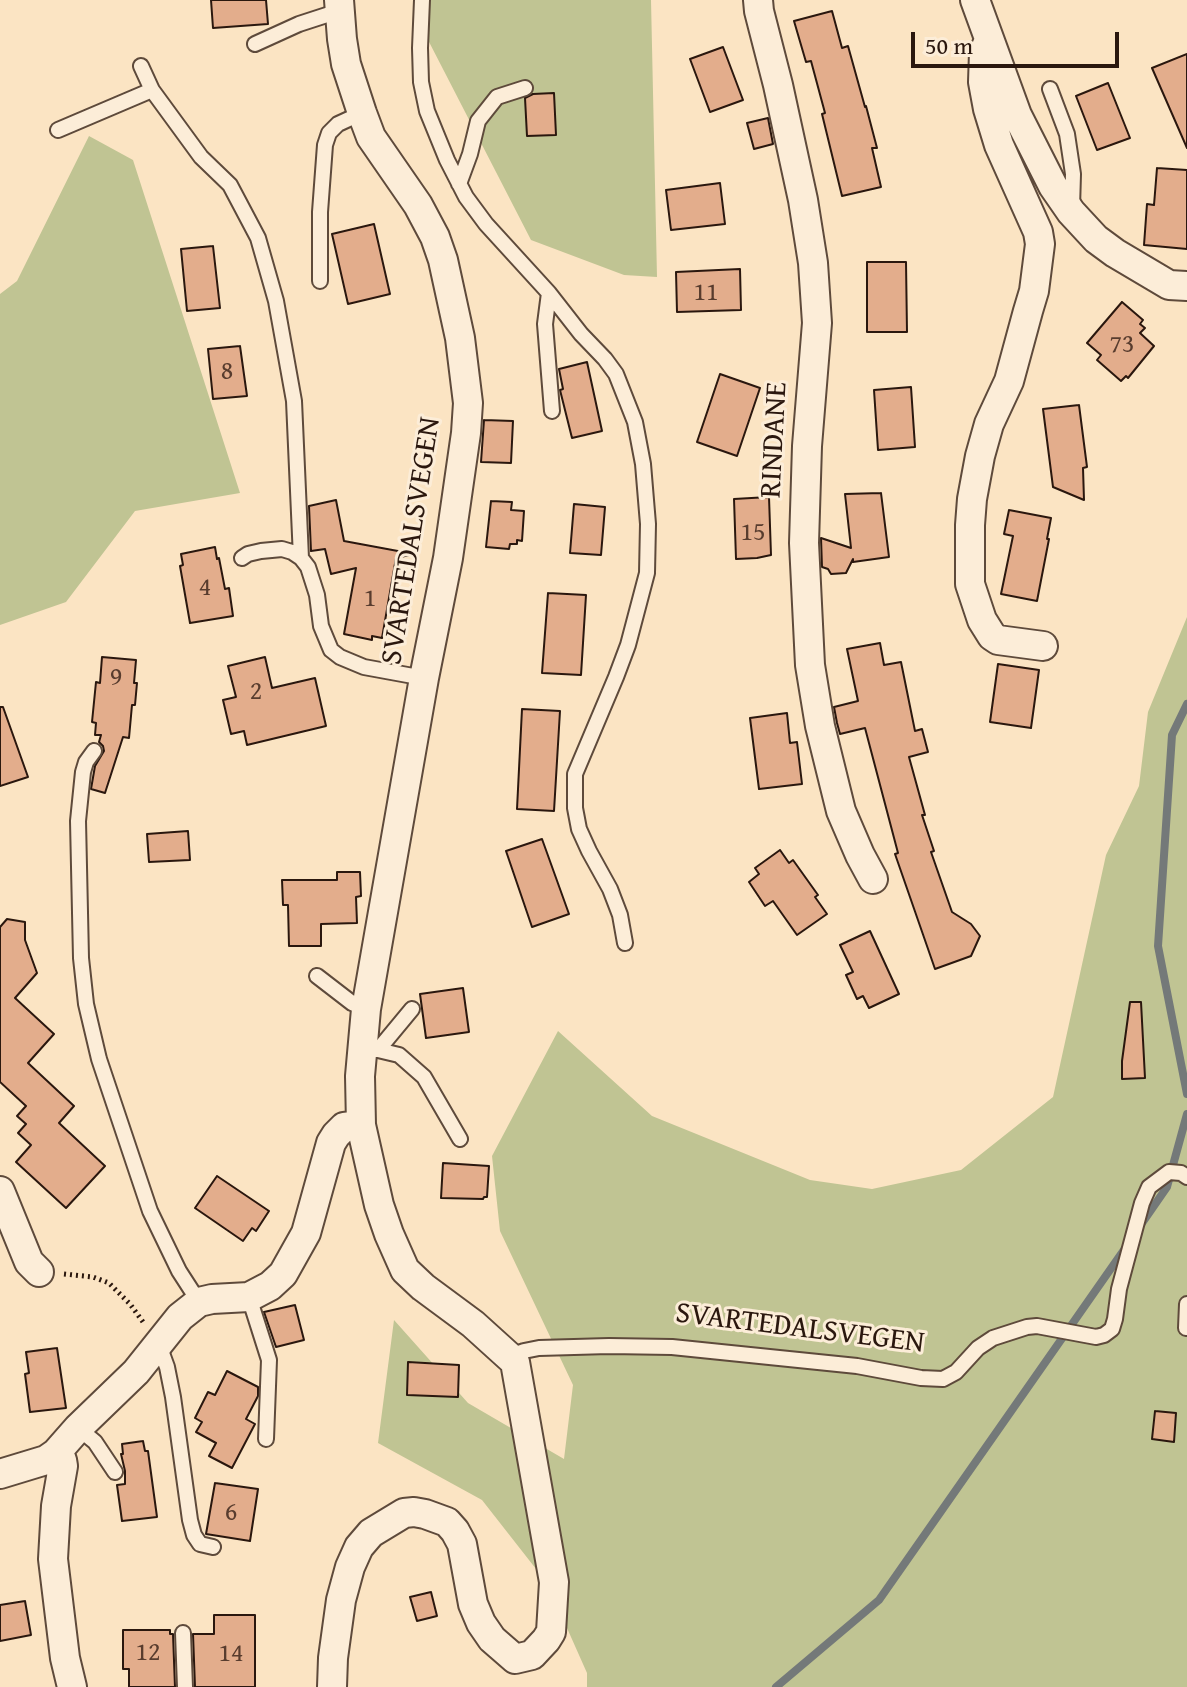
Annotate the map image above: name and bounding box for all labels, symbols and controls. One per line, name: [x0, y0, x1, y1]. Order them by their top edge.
scale bar: [915, 16, 1123, 66]
text: 50 m: [925, 28, 973, 63]
house number: 11: [693, 277, 719, 309]
house number: 73: [1109, 329, 1135, 361]
house number: 8: [221, 356, 233, 388]
street label: RINDANE: [754, 381, 796, 499]
street label: SVARTEDALSVEGEN: [375, 415, 449, 667]
house number: 15: [740, 517, 766, 549]
house number: 4: [199, 572, 211, 604]
house number: 1: [364, 583, 376, 615]
house number: 9: [110, 662, 122, 694]
house number: 2: [250, 676, 262, 708]
street label: SVARTEDALSVEGEN: [674, 1296, 926, 1362]
house number: 6: [225, 1497, 237, 1529]
house number: 12: [135, 1637, 161, 1669]
house number: 14: [218, 1638, 244, 1670]

